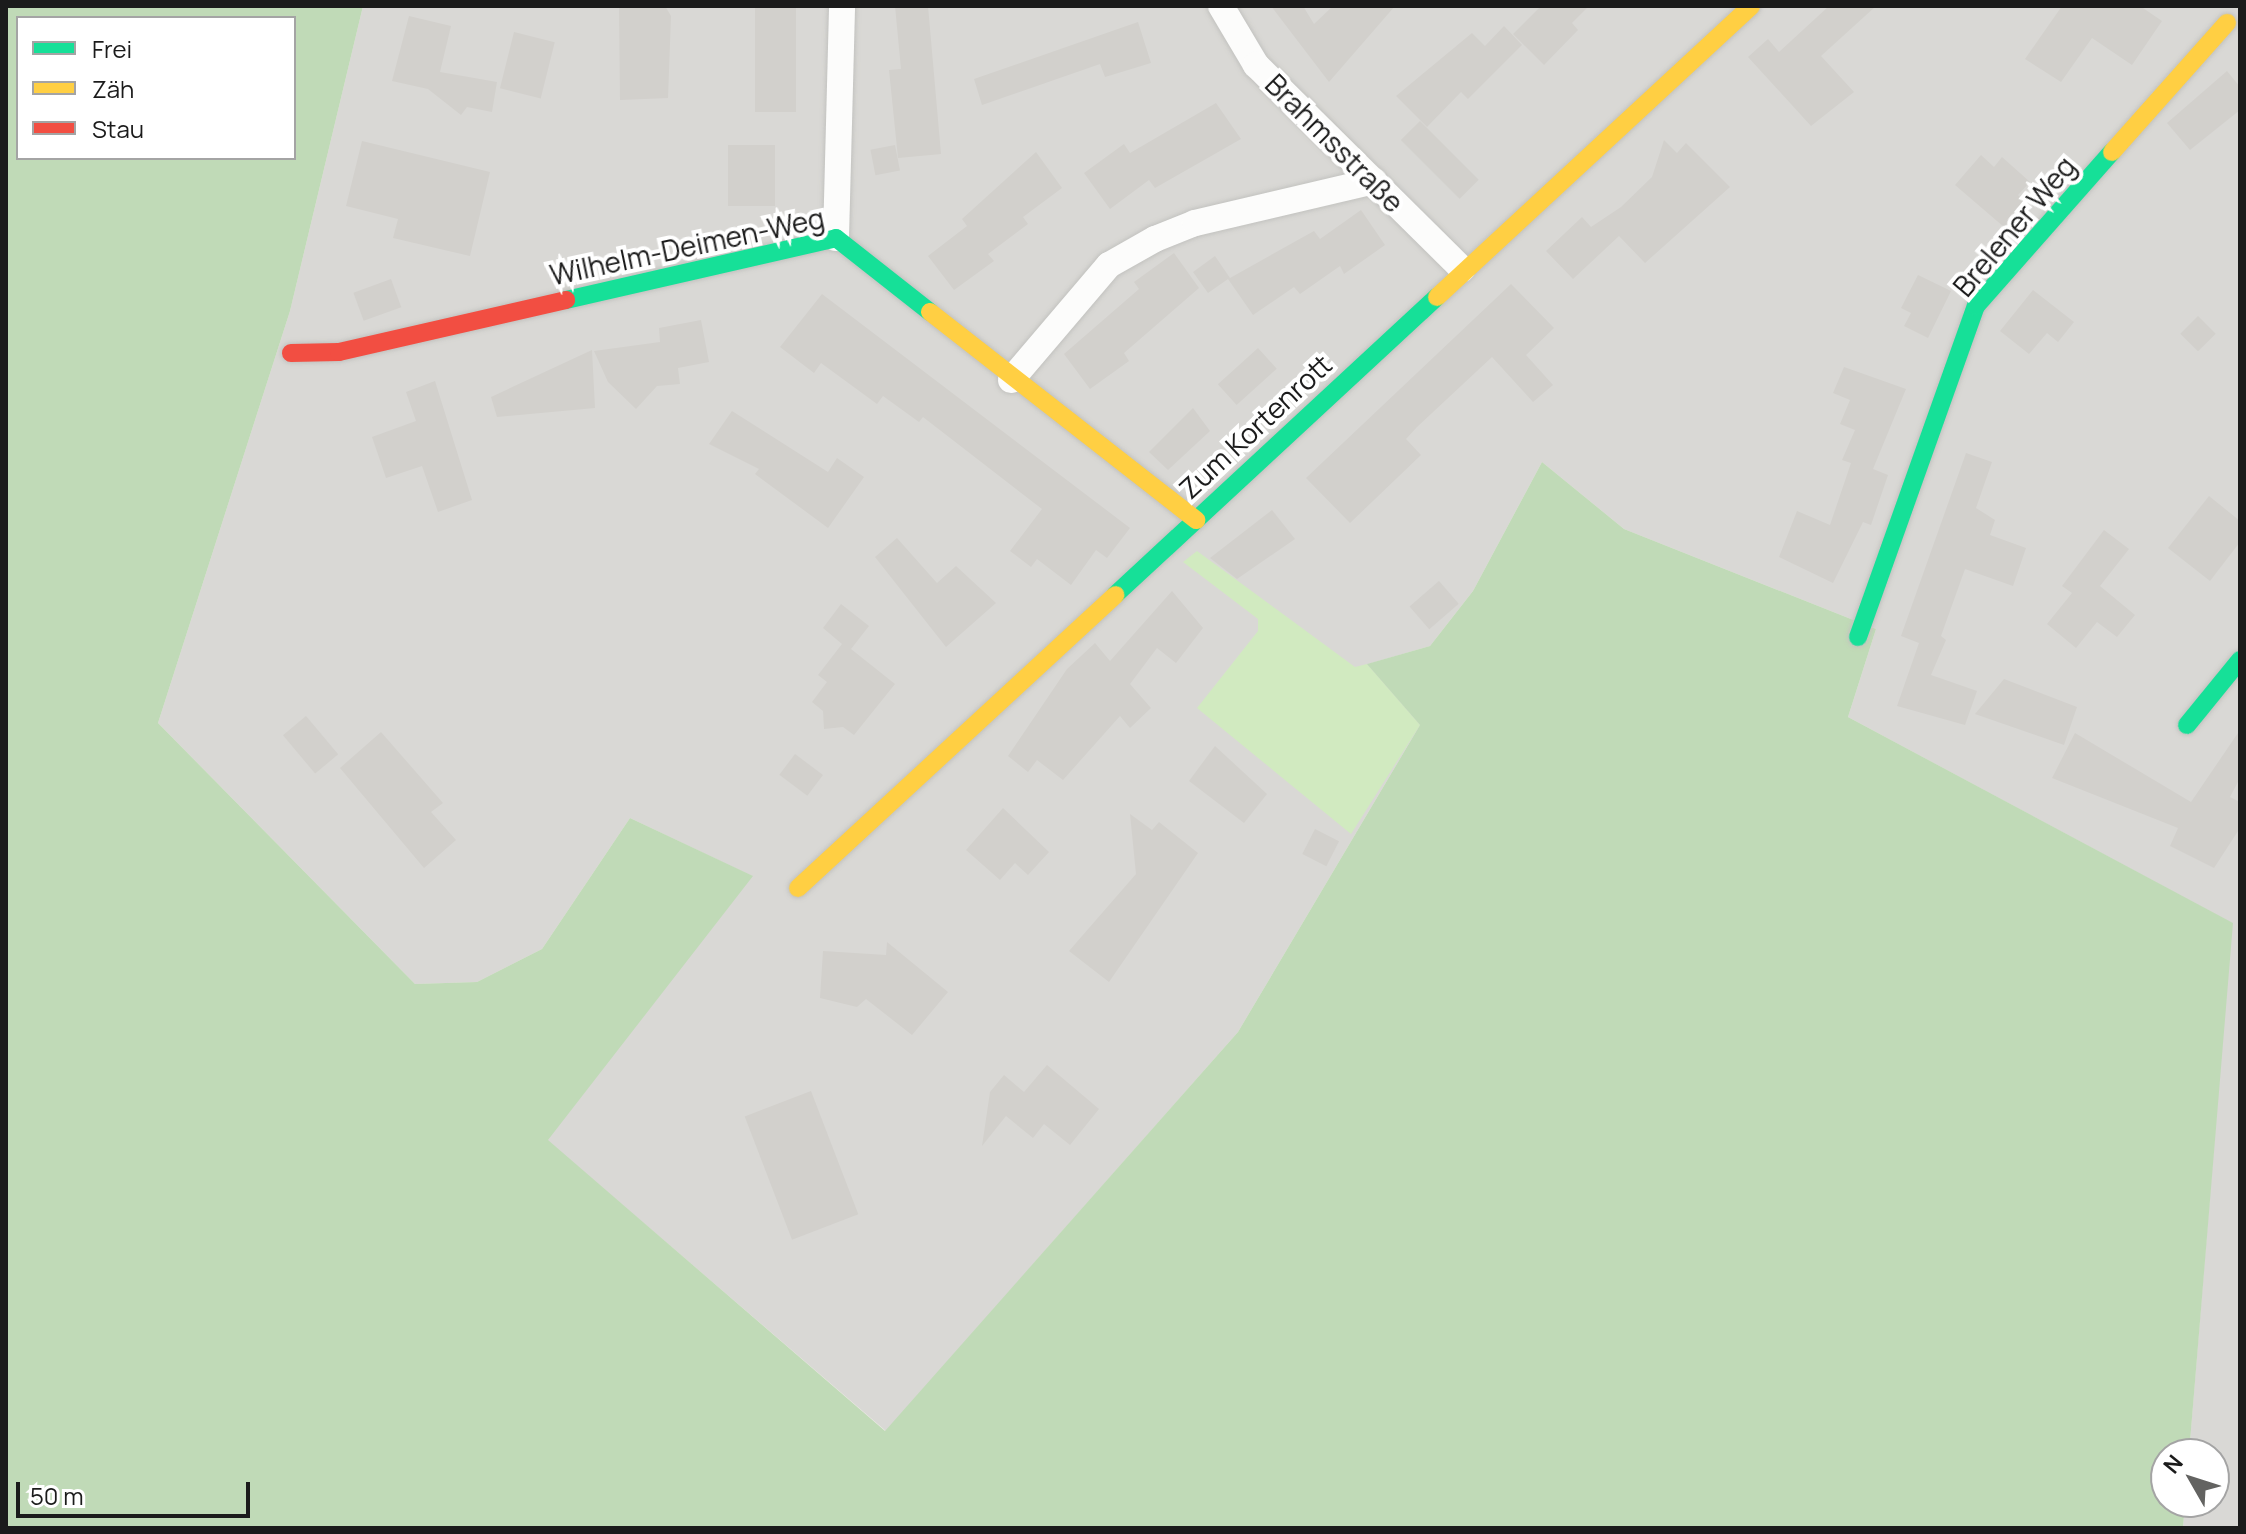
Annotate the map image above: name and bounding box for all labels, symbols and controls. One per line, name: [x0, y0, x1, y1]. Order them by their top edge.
legend: [16, 16, 296, 160]
text: Frei: [92, 32, 132, 65]
street label: Brahmsstraße: [1259, 67, 1411, 219]
text: Zäh: [92, 72, 134, 105]
text: Stau: [92, 112, 144, 145]
street label: Brelener Weg: [1946, 149, 2082, 303]
street label: Wilhelm-Deimen-Weg: [547, 200, 827, 292]
street label: Zum Kortenrott: [1172, 347, 1338, 505]
north arrow: [2150, 1438, 2230, 1518]
text: N: [2156, 1449, 2190, 1480]
scale bar: [20, 1466, 254, 1516]
text: 50 m: [30, 1479, 84, 1512]

